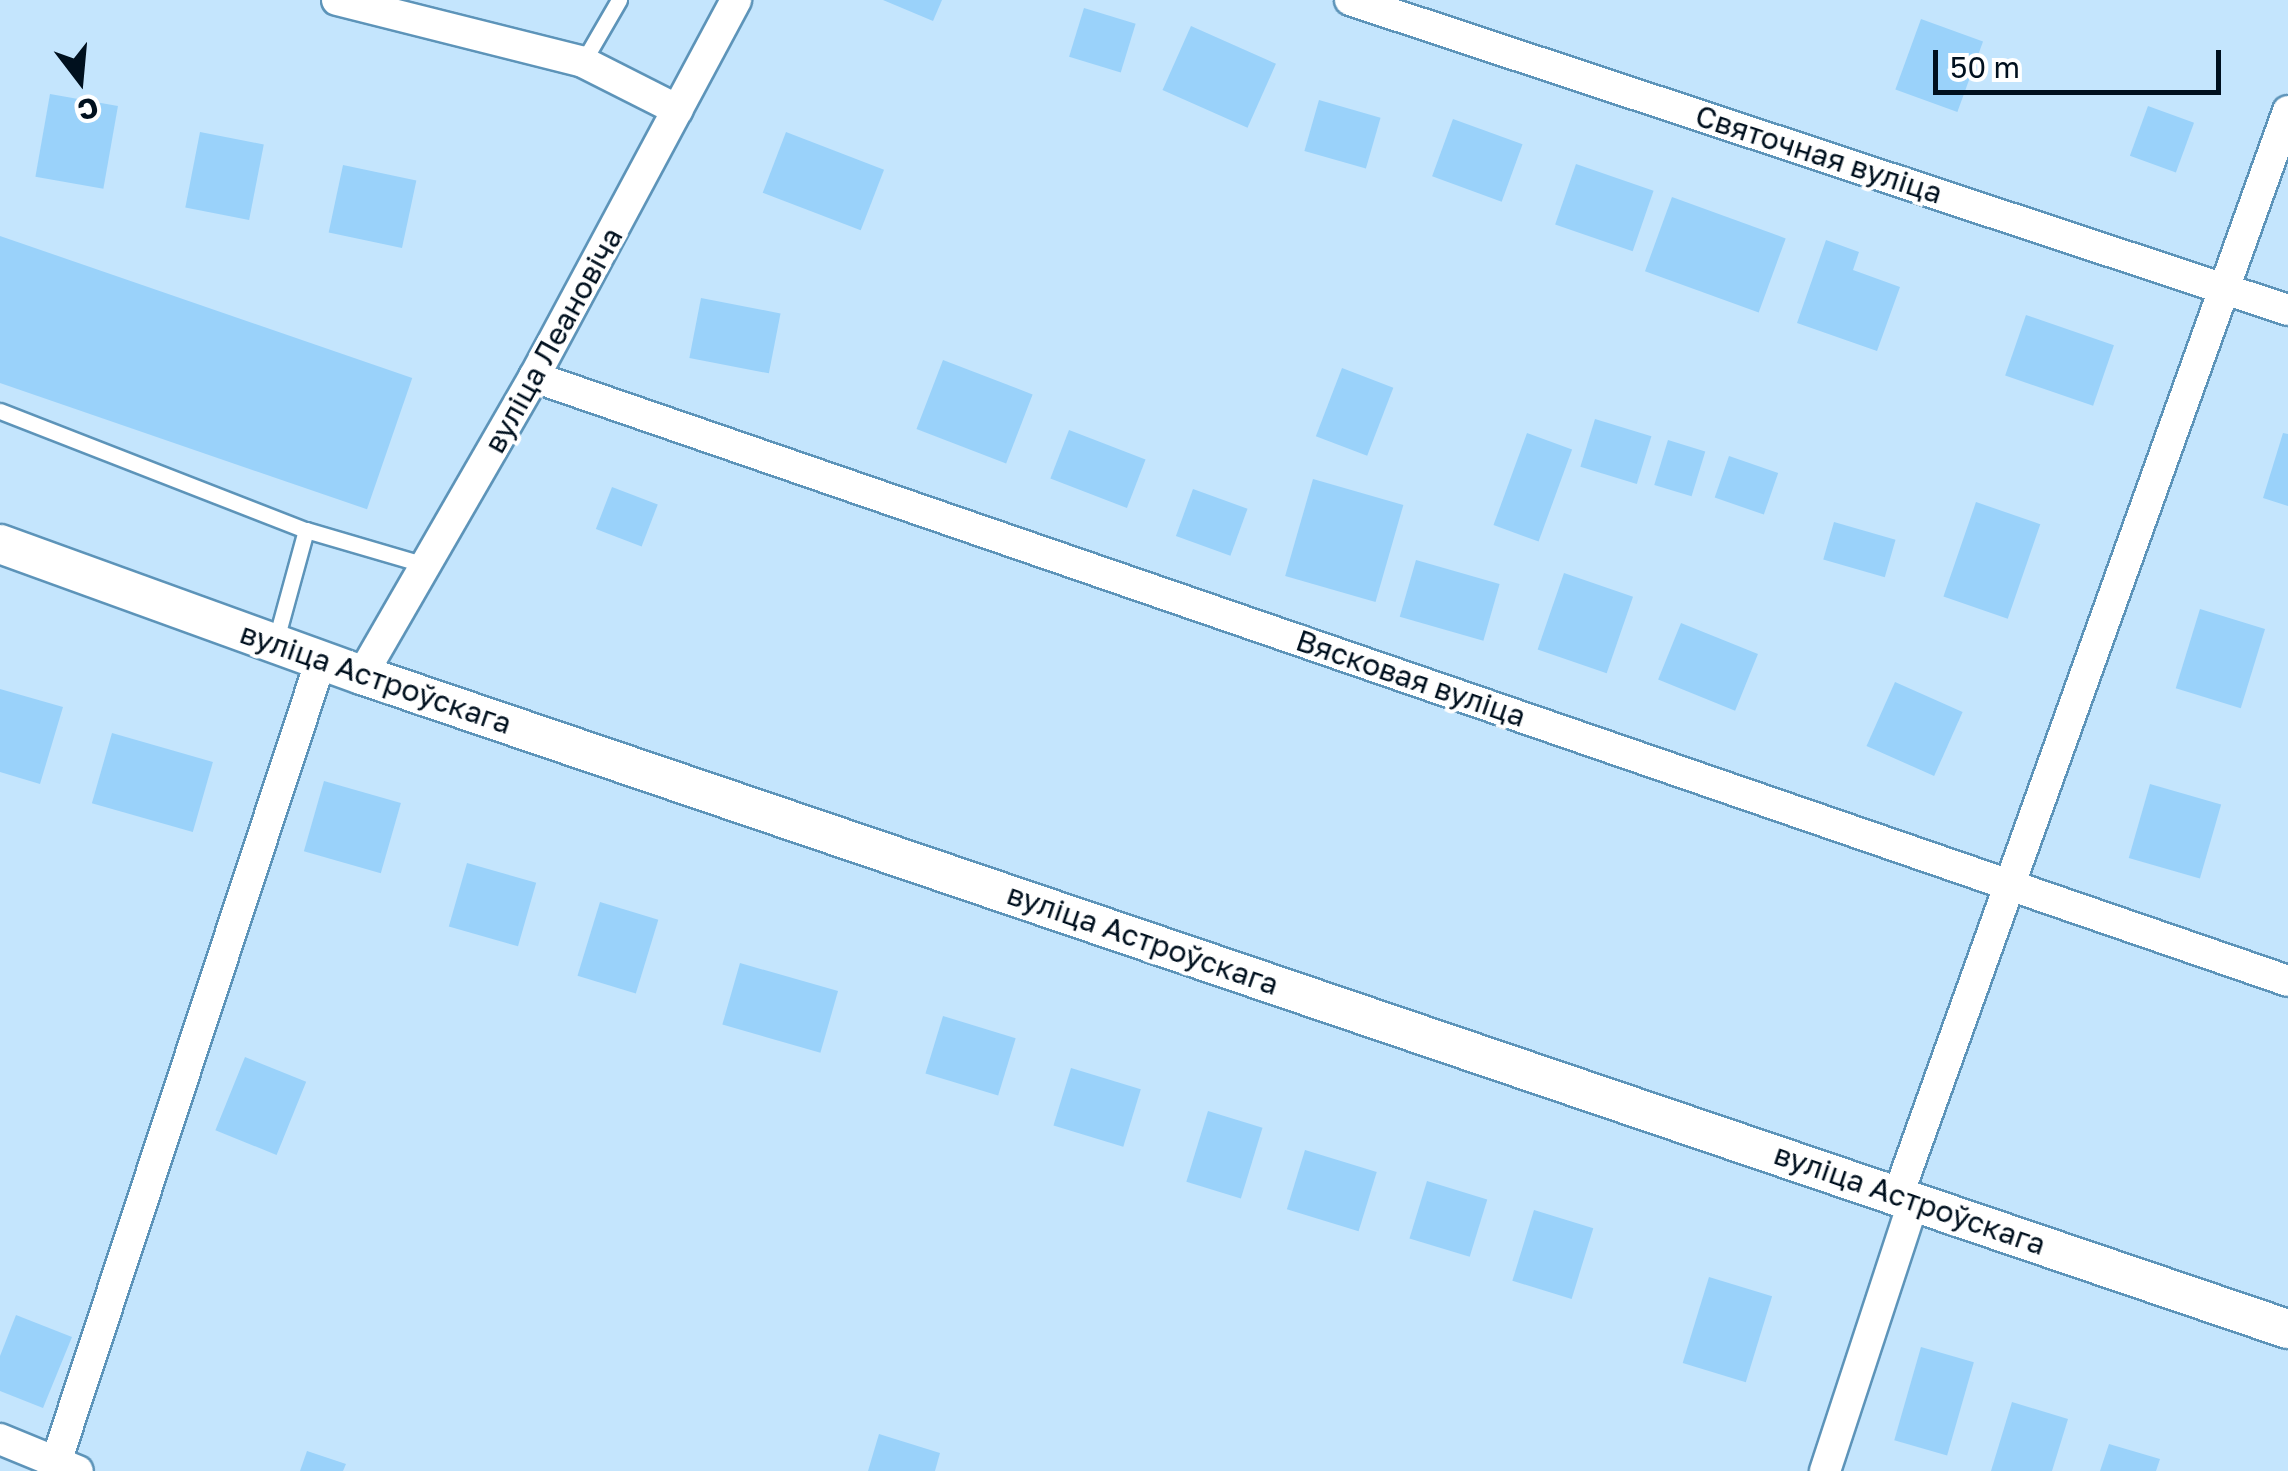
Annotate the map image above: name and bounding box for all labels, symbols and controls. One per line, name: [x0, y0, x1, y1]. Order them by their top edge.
north arrow: [30, 30, 130, 130]
scale bar: [1938, 30, 2226, 92]
text: 50 m: [1950, 49, 2020, 85]
text: С: [74, 91, 103, 128]
street label: Святочная вуліца: [1691, 97, 1947, 211]
street label: вуліца Леановіча: [476, 221, 630, 459]
street label: вуліца Астроўскага: [236, 615, 516, 741]
street label: Вясковая вуліца: [1291, 622, 1531, 734]
street label: вуліца Астроўскага: [1003, 876, 1283, 1002]
street label: вуліца Астроўскага: [1770, 1136, 2050, 1262]

